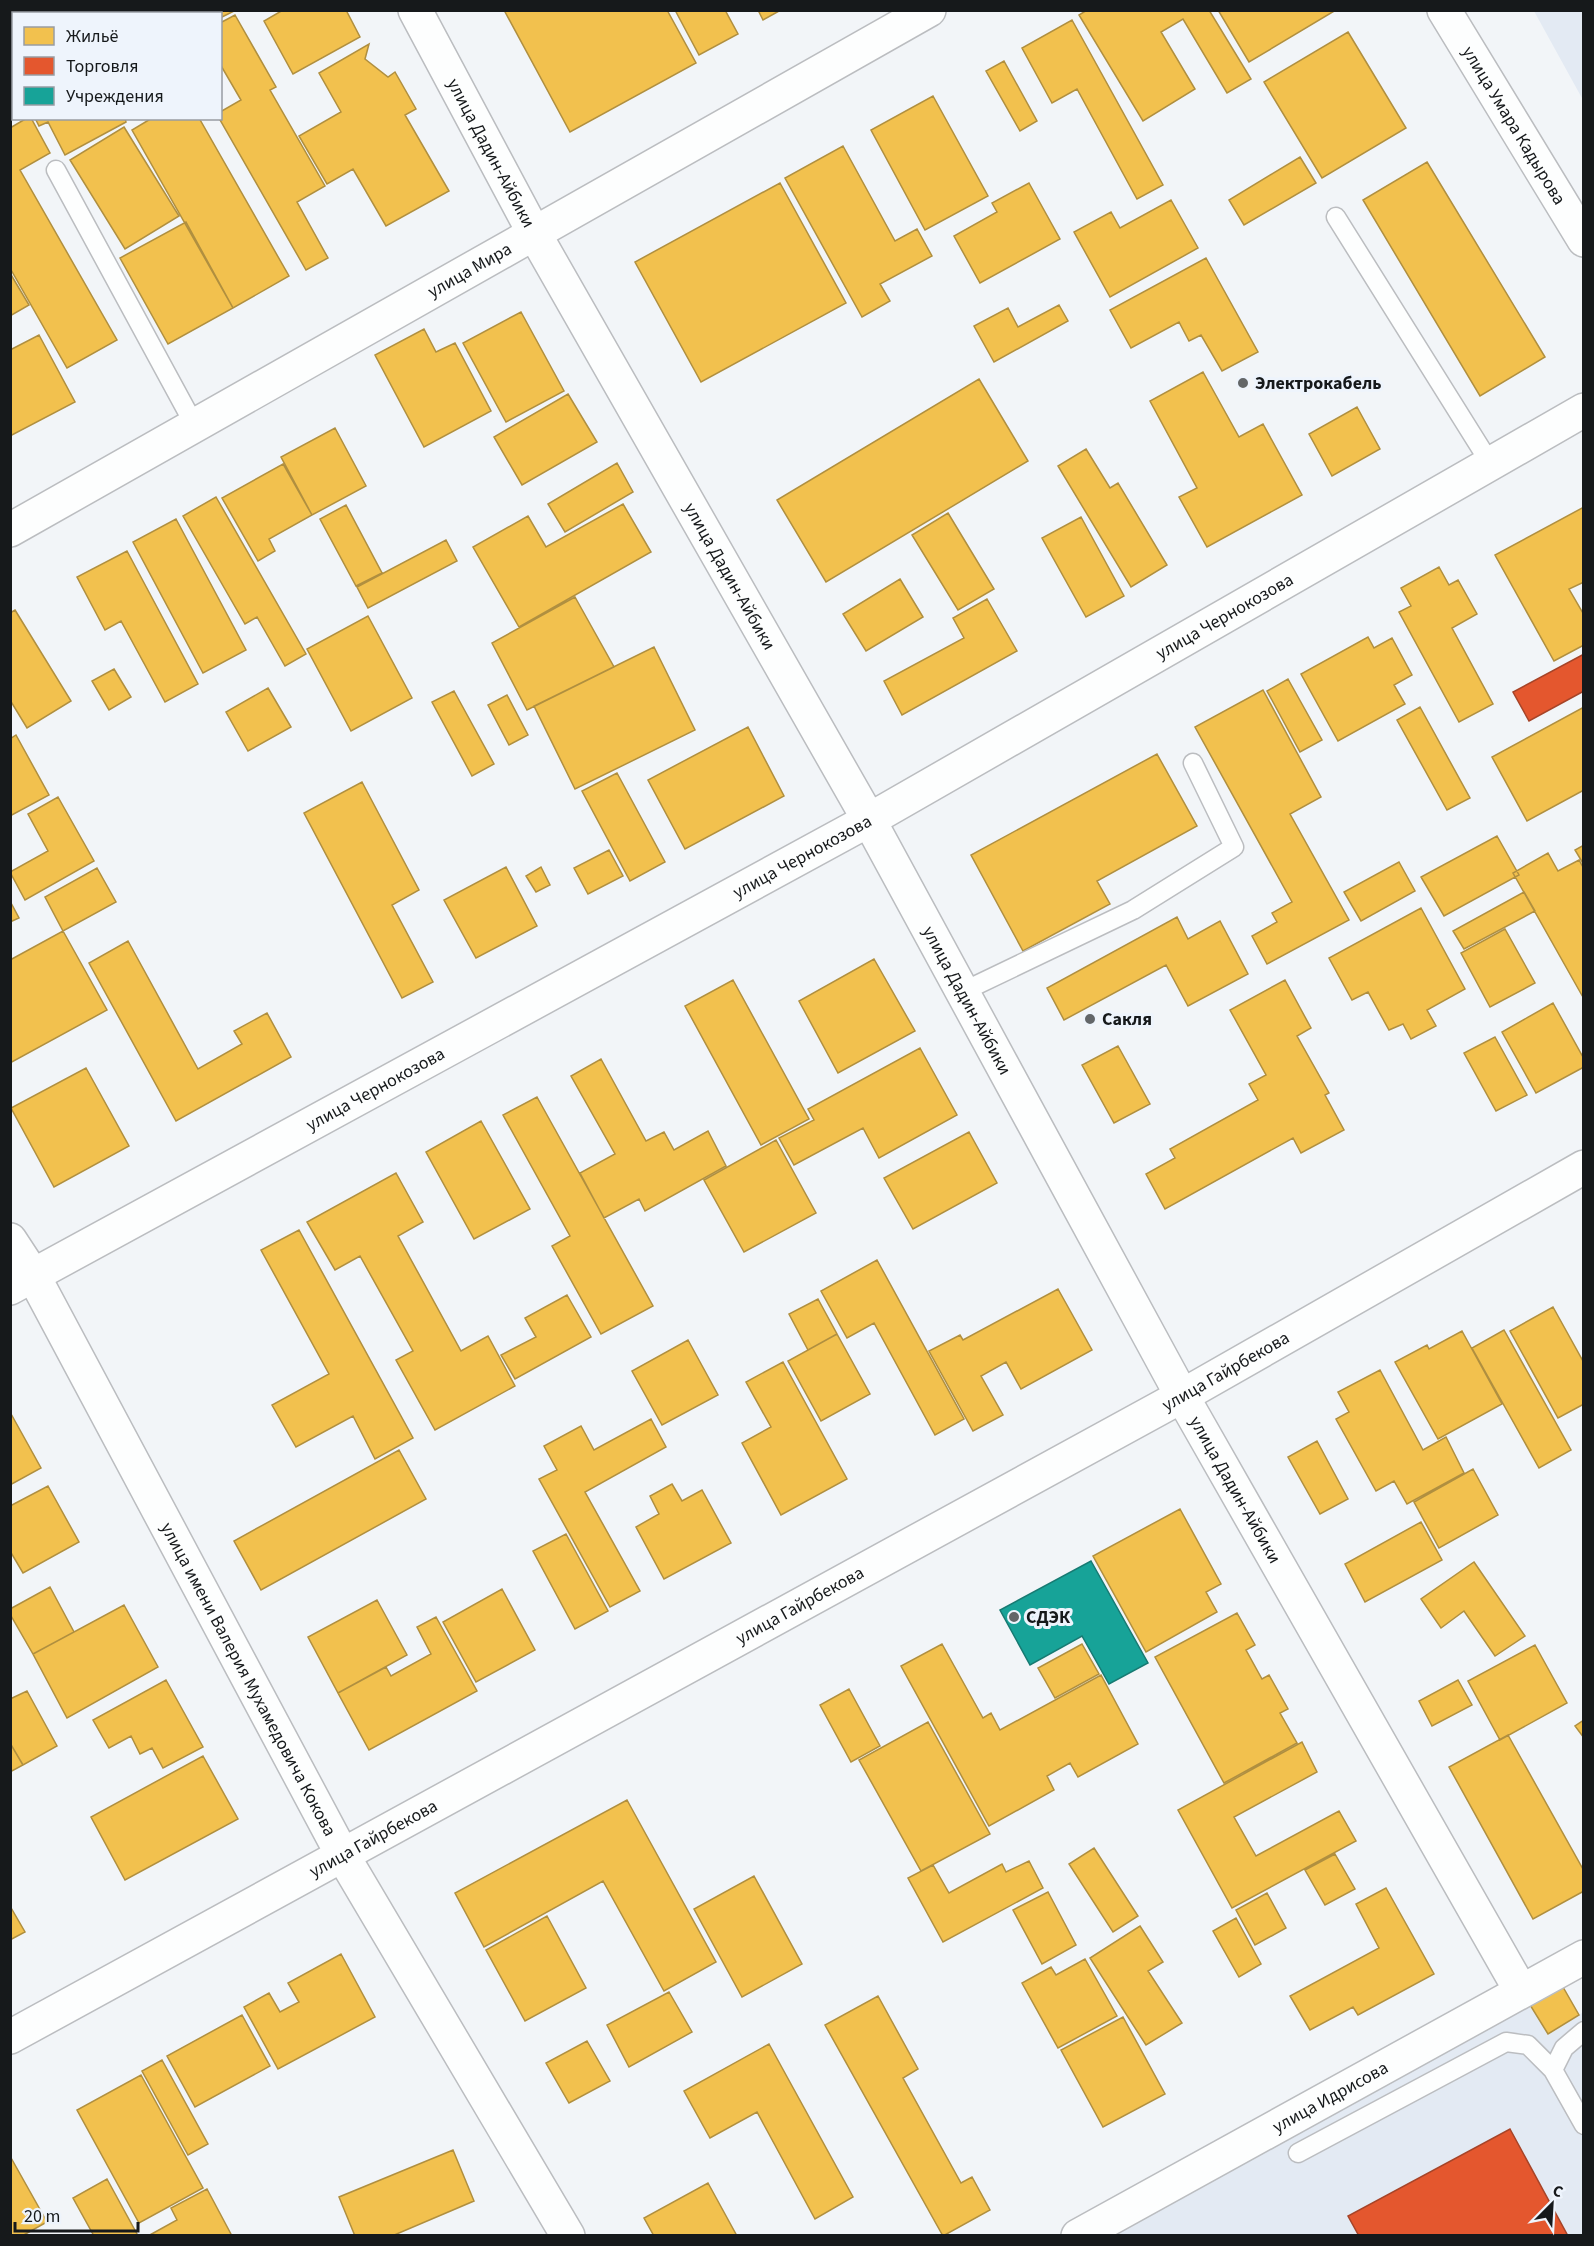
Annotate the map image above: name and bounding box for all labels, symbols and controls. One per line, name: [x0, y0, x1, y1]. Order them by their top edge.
legend: [12, 12, 222, 120]
text: Жильё: [66, 24, 119, 49]
street label: улица Умара Кадырова: [1456, 41, 1572, 210]
text: Торговля: [66, 54, 139, 79]
street label: улица Дадин-Айбики: [441, 74, 541, 232]
text: Учреждения: [66, 84, 164, 109]
street label: улица Мира: [423, 237, 516, 304]
place label: Электрокабель: [1255, 371, 1382, 396]
marker: Электрокабель: [1236, 376, 1250, 390]
street label: улица Дадин-Айбики: [677, 498, 781, 655]
street label: улица Чернокозова: [1151, 567, 1298, 666]
street label: улица Чернокозова: [728, 809, 876, 905]
street label: улица Дадин-Айбики: [916, 922, 1017, 1080]
place label: Сакля: [1102, 1007, 1152, 1032]
marker: Сакля: [1083, 1012, 1097, 1026]
street label: улица Чернокозова: [302, 1041, 449, 1137]
street label: улица Гайрбекова: [1158, 1325, 1294, 1418]
street label: улица Дадин-Айбики: [1183, 1412, 1287, 1568]
street label: улица имени Валерия Мухамедовича Кокова: [154, 1518, 342, 1841]
street label: улица Гайрбекова: [731, 1560, 868, 1651]
place label: СДЭК: [1026, 1605, 1071, 1630]
marker: СДЭК: [1007, 1610, 1021, 1624]
street label: улица Гайрбекова: [305, 1794, 442, 1884]
street label: улица Идрисова: [1268, 2055, 1393, 2139]
north arrow: [1522, 2174, 1582, 2234]
text: С: [1549, 2179, 1566, 2203]
scale bar: [15, 2195, 138, 2233]
text: 20 m: [24, 2204, 60, 2229]

